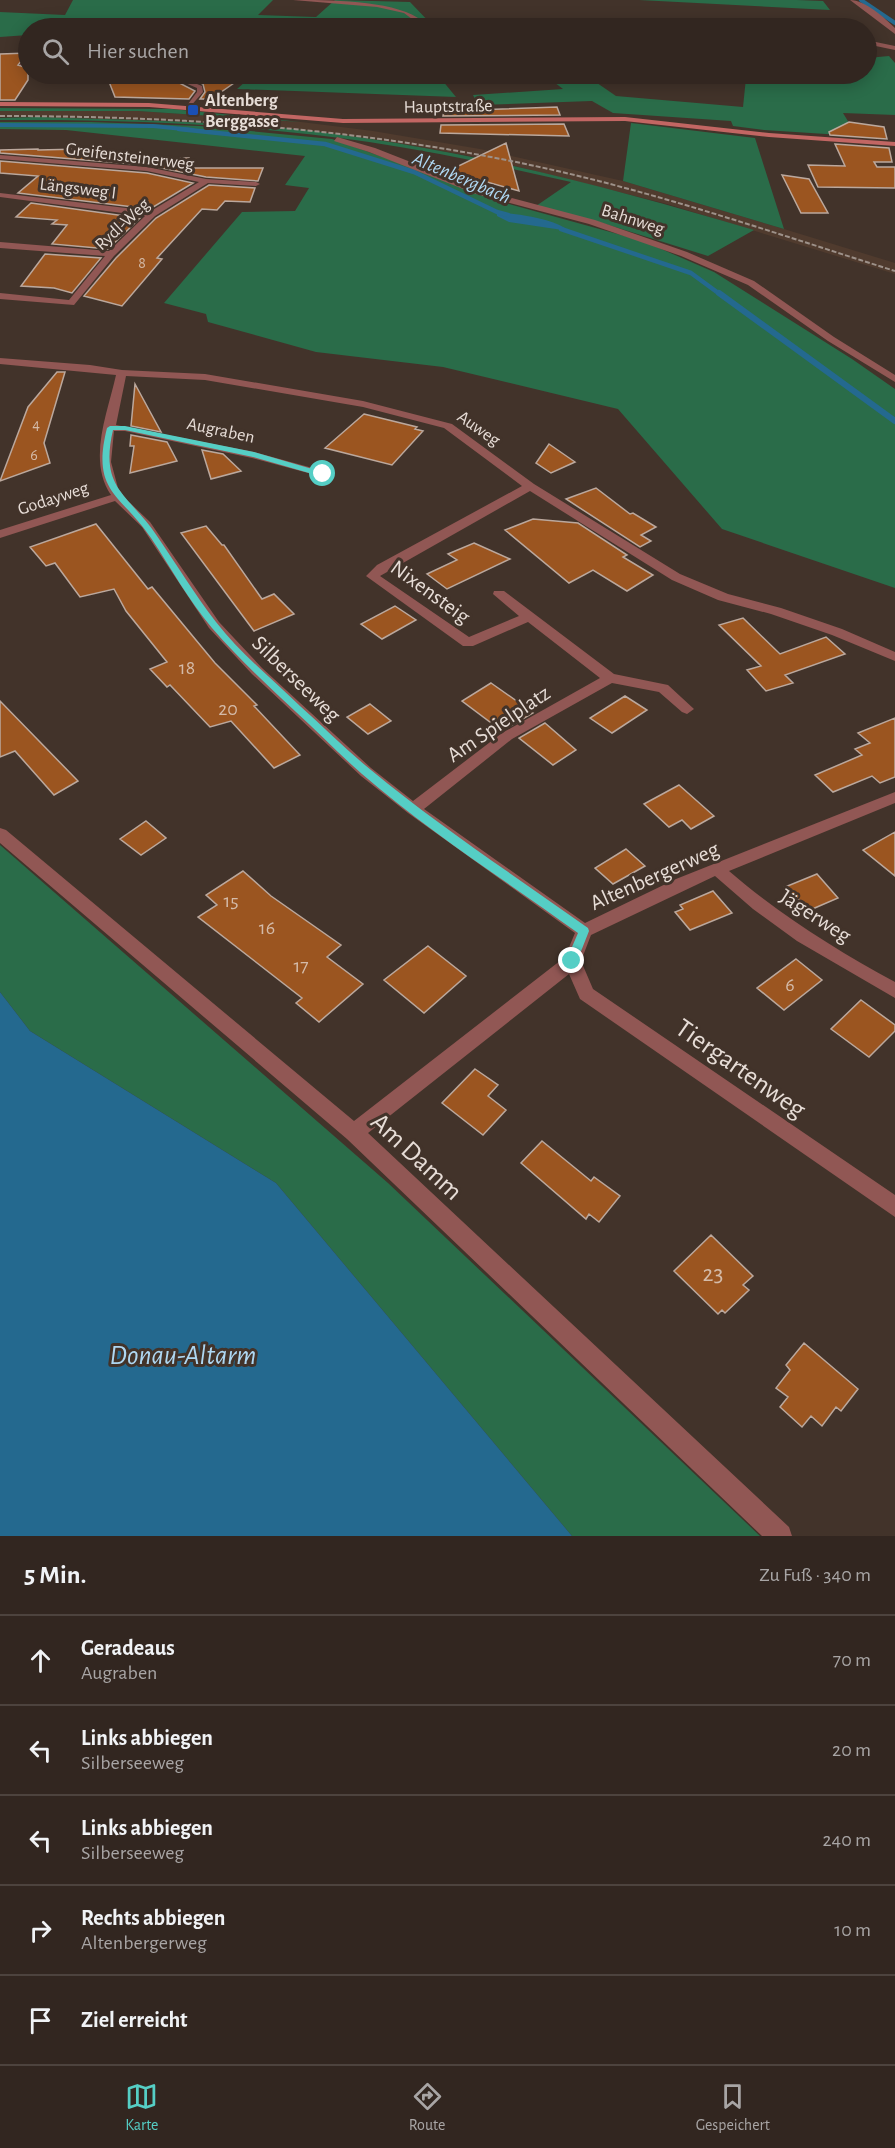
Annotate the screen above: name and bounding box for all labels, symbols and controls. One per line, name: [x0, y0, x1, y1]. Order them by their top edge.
search box: [18, 18, 877, 84]
icon: search: [39, 35, 72, 68]
text: Hier suchen: [87, 40, 189, 62]
place label: Altenberg Berggasse: [205, 92, 279, 131]
street label: Hauptstraße: [403, 97, 493, 117]
marker: Altenberg Berggasse: [186, 103, 200, 117]
street label: Greifensteinerweg: [65, 140, 195, 174]
water label: Altenbergbach: [409, 148, 514, 207]
street label: Längsweg I: [39, 175, 117, 203]
street label: Rydl-Weg: [92, 195, 154, 254]
street label: Bahnweg: [599, 201, 667, 239]
house number: 8: [138, 255, 146, 271]
street label: Auweg: [454, 408, 503, 450]
street label: Augraben: [185, 415, 256, 447]
house number: 4: [32, 416, 40, 432]
house number: 6: [30, 447, 38, 463]
route start: [309, 460, 335, 486]
street label: Godayweg: [16, 479, 91, 519]
street label: Nixensteig: [387, 556, 474, 628]
street label: Silberseeweg: [248, 631, 345, 726]
house number: 18: [179, 658, 195, 678]
street label: Am Spielplatz: [443, 681, 554, 766]
house number: 20: [218, 699, 238, 719]
street label: Altenbergerweg: [587, 838, 722, 914]
street label: Jägerweg: [776, 885, 855, 947]
house number: 15: [223, 891, 239, 911]
house number: 16: [259, 918, 275, 938]
route end: [558, 947, 584, 973]
house number: 17: [293, 956, 309, 976]
house number: 6: [785, 975, 795, 995]
street label: Tiergartenweg: [671, 1014, 811, 1124]
street label: Am Damm: [366, 1108, 468, 1205]
house number: 23: [703, 1262, 723, 1286]
water label: Donau-Altarm: [110, 1342, 256, 1370]
text: 5 Min.: [24, 1562, 86, 1588]
text: Zu Fuß · 340 m: [759, 1565, 871, 1585]
text: Geradeaus: [81, 1637, 175, 1659]
icon: ahead: [24, 1644, 57, 1677]
text: 70 m: [833, 1650, 871, 1670]
text: Augraben: [81, 1663, 157, 1683]
text: Links abbiegen: [81, 1727, 213, 1749]
icon: left: [24, 1734, 57, 1767]
text: 20 m: [832, 1740, 871, 1760]
text: Silberseeweg: [81, 1753, 184, 1773]
text: Links abbiegen: [81, 1817, 213, 1839]
icon: left: [24, 1824, 57, 1857]
text: 240 m: [822, 1830, 871, 1850]
text: Silberseeweg: [81, 1843, 184, 1863]
text: Rechts abbiegen: [81, 1907, 225, 1929]
icon: right: [24, 1914, 57, 1947]
text: 10 m: [834, 1920, 871, 1940]
text: Altenbergerweg: [81, 1933, 207, 1953]
icon: arrive: [24, 2004, 57, 2037]
text: Ziel erreicht: [81, 2009, 188, 2031]
tab: Karte: [125, 2080, 158, 2135]
tab: Route: [409, 2080, 445, 2135]
tab: Gespeichert: [696, 2080, 770, 2135]

